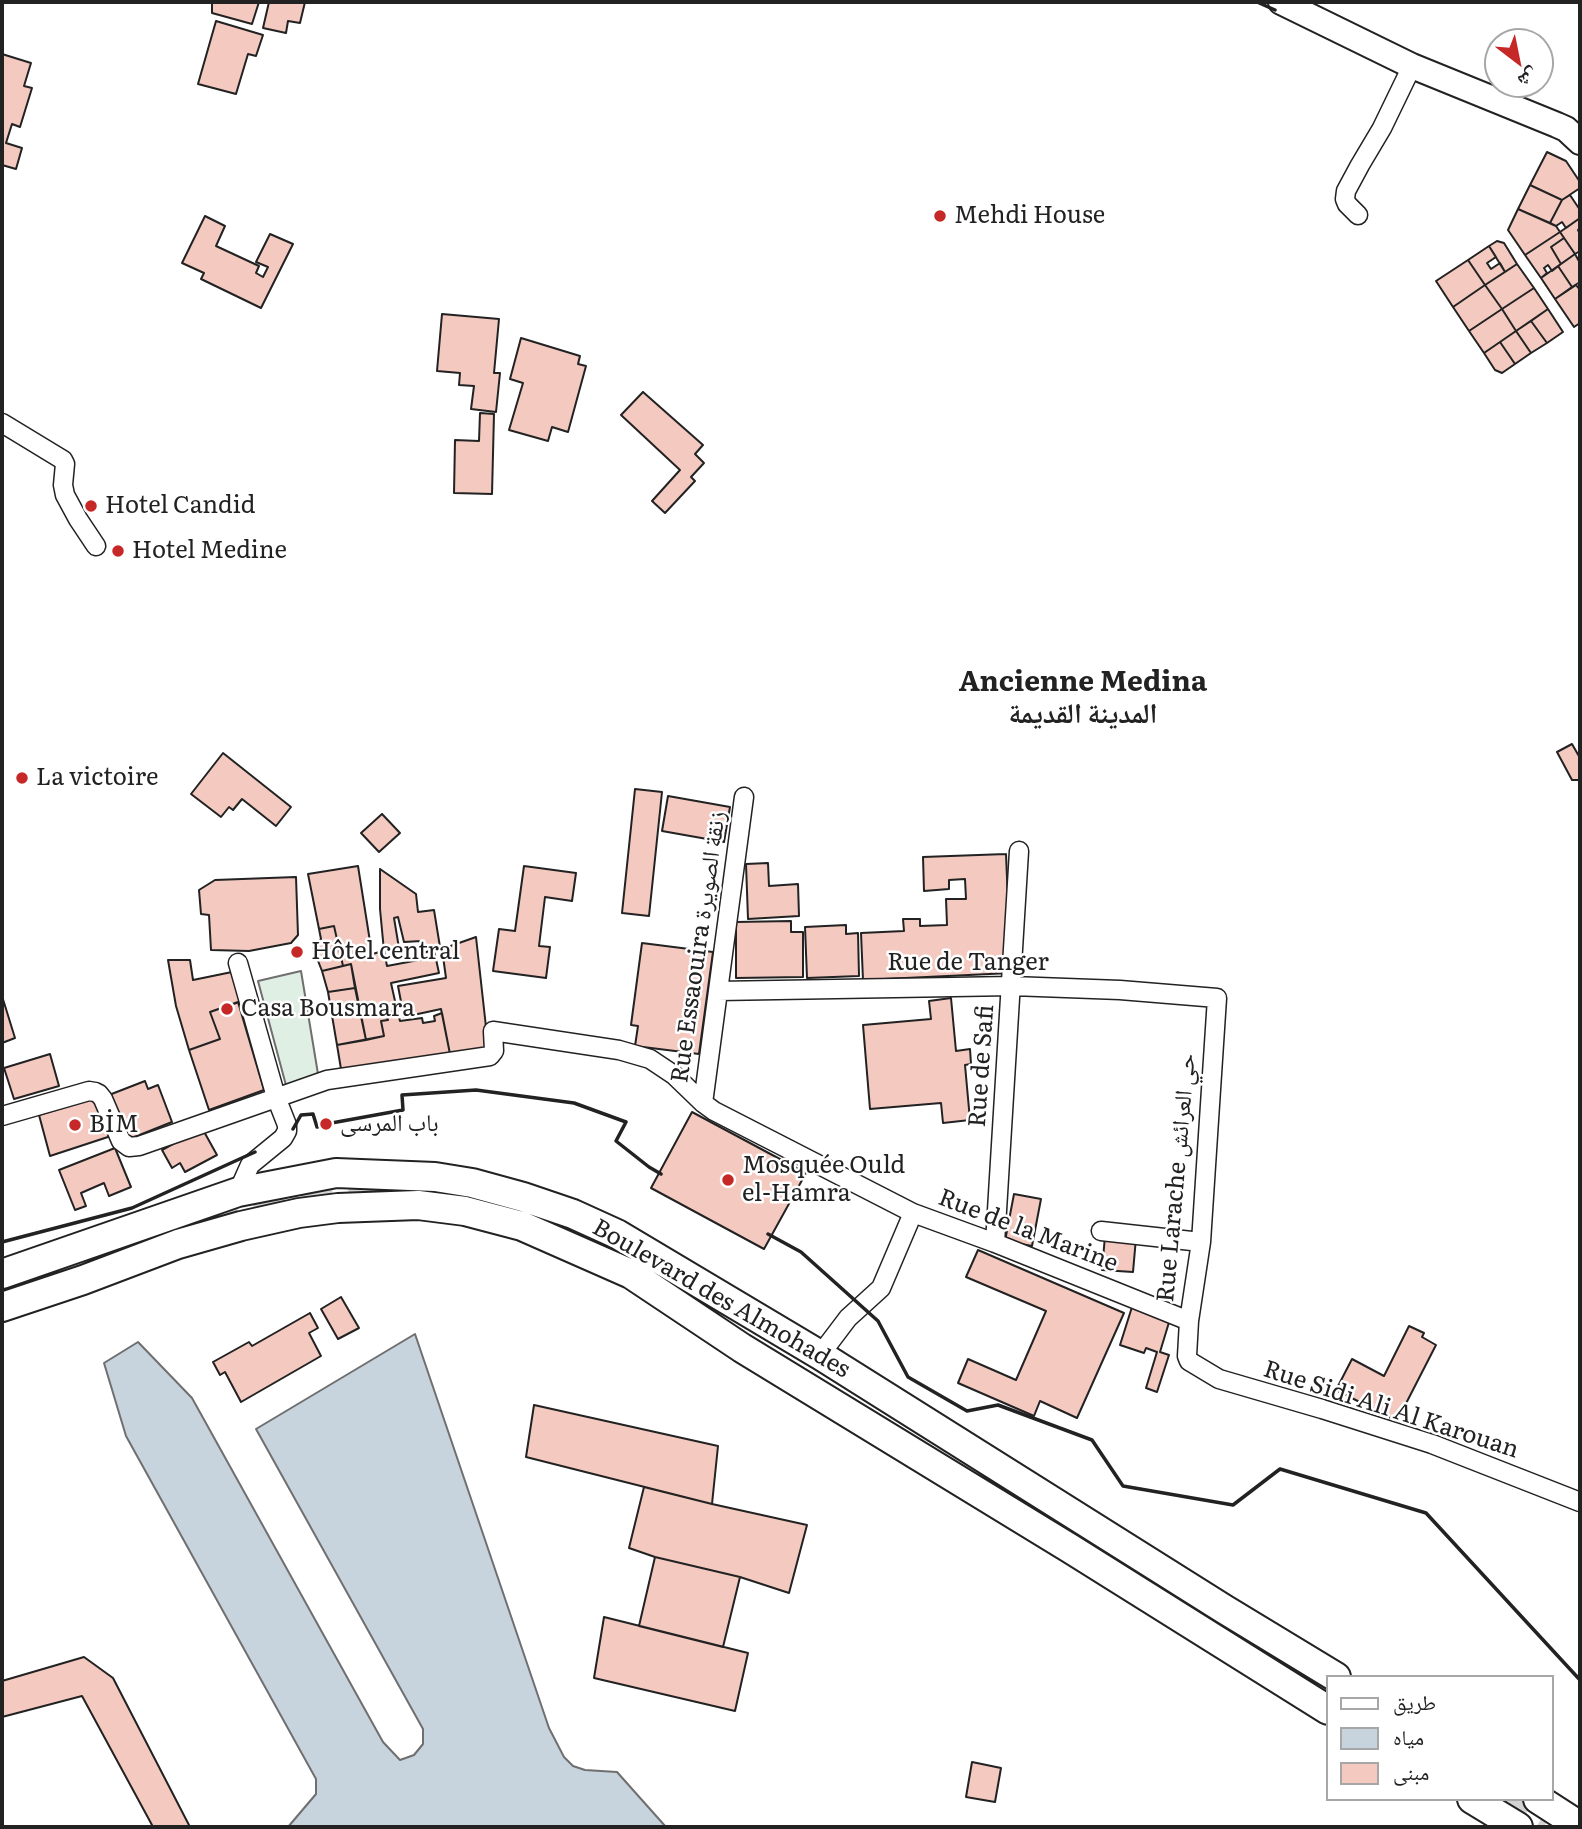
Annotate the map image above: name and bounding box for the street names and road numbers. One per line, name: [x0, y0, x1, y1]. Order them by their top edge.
street label: Rue Essaouira زنقة الصويرة: [666, 809, 732, 1085]
street label: Rue de Tanger: [887, 949, 1049, 977]
street label: Rue de Safi: [963, 1004, 1001, 1128]
street label: Rue Larache حي العرائش: [1152, 1053, 1202, 1303]
street label: Rue de la Marine: [934, 1183, 1122, 1279]
street label: Boulevard des Almohades: [587, 1213, 855, 1385]
street label: Rue Sidi Ali Al Karouan: [1260, 1355, 1522, 1465]

